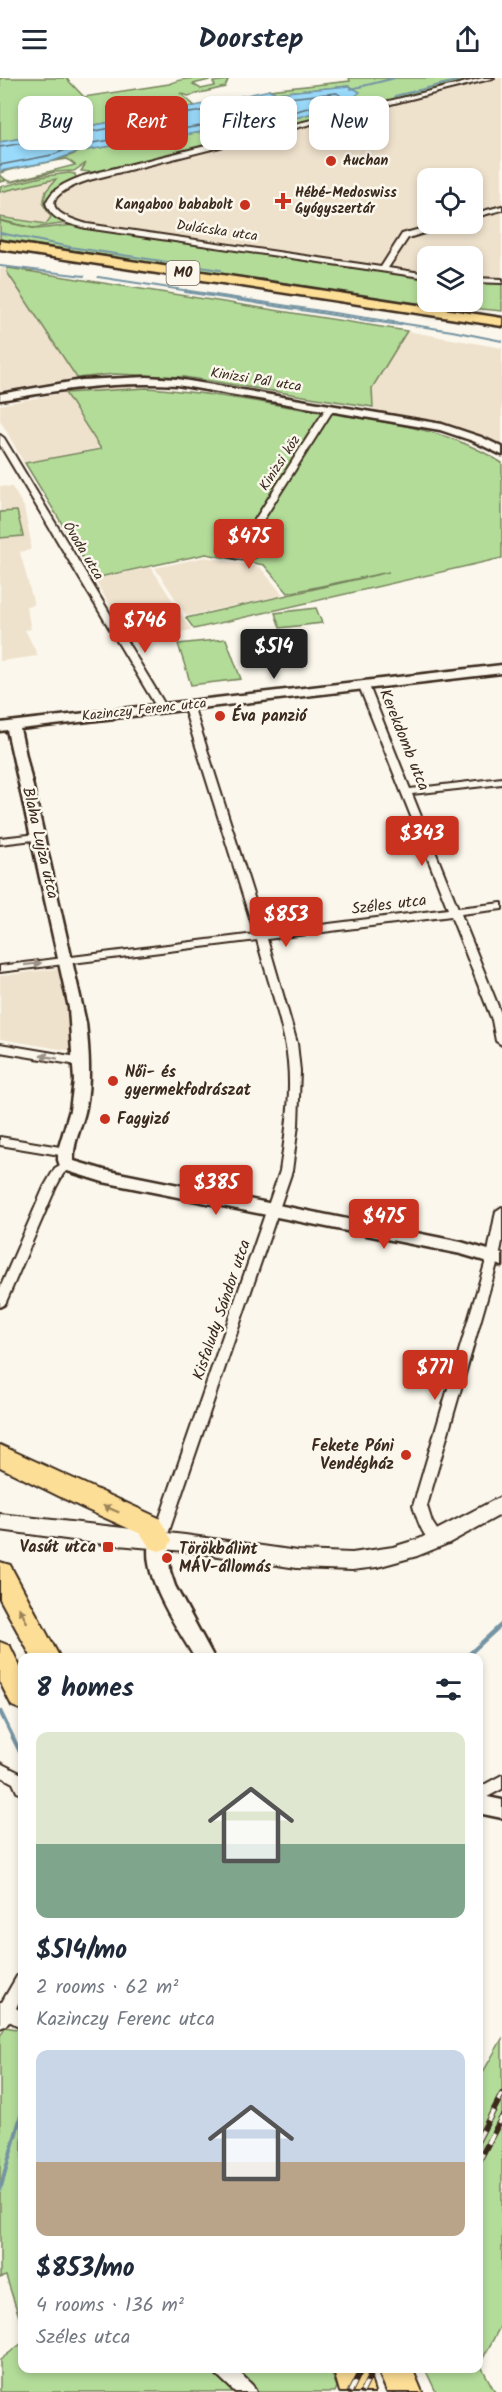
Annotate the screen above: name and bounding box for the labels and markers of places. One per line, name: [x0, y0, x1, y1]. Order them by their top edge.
place label: Auchan: [343, 150, 388, 172]
marker: Auchan: [324, 154, 338, 168]
place label: Hébé-Medoswiss Gyógyszertár: [295, 182, 397, 220]
place label: Kangaboo bababolt: [115, 194, 234, 216]
marker: Hébé-Medoswiss Gyógyszertár: [276, 194, 290, 208]
marker: Kangaboo bababolt: [238, 198, 252, 212]
pin: $475: [213, 519, 285, 570]
pin: $746: [109, 603, 181, 654]
pin: $514: [238, 629, 310, 680]
place label: Éva panzió: [232, 704, 308, 729]
marker: Éva panzió: [213, 709, 227, 723]
pin: $343: [386, 816, 458, 867]
pin: $853: [250, 897, 322, 948]
place label: Női- és gyermekfodrászat: [124, 1060, 252, 1103]
marker: Női- és gyermekfodrászat: [106, 1074, 120, 1088]
place label: Fagyizó: [117, 1107, 171, 1132]
marker: Fagyizó: [98, 1112, 112, 1126]
pin: $385: [180, 1165, 252, 1216]
pin: $475: [348, 1199, 420, 1250]
pin: $771: [399, 1350, 471, 1401]
place label: Fekete Póni Vendégház: [312, 1434, 395, 1477]
marker: Fekete Póni Vendégház: [399, 1448, 413, 1462]
place label: Vasút utca: [20, 1535, 96, 1560]
place label: Törökbálint MÁV-állomás: [179, 1537, 272, 1580]
marker: Vasút utca: [101, 1540, 115, 1554]
marker: Törökbálint MÁV-állomás: [160, 1551, 174, 1565]

